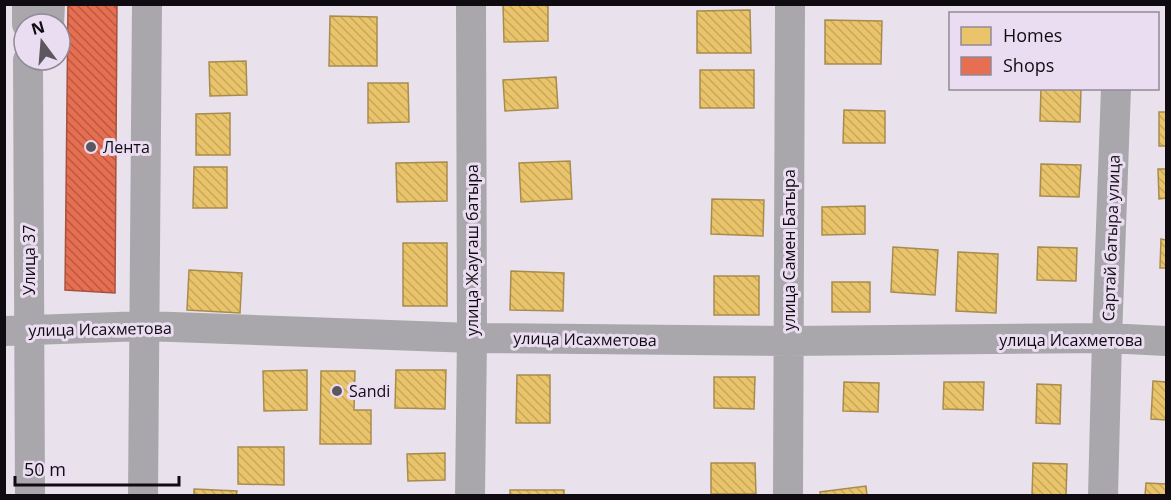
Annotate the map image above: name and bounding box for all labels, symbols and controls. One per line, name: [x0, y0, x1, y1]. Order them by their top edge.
north arrow: [12, 12, 72, 72]
legend: [949, 12, 1159, 90]
text: N: [29, 15, 47, 40]
text: Homes: [1003, 23, 1062, 47]
text: Shops: [1003, 53, 1054, 77]
place label: Лента: [103, 136, 150, 158]
marker: Лента: [84, 140, 98, 154]
street label: Сартай батыра улица: [1097, 154, 1125, 322]
street label: улица Жаугаш батыра: [461, 164, 483, 336]
street label: улица Самен Батыра: [778, 169, 800, 331]
street label: Улица 37: [18, 225, 40, 295]
street label: улица Исахметова: [28, 317, 172, 341]
street label: улица Исахметова: [513, 327, 657, 351]
street label: улица Исахметова: [999, 329, 1143, 351]
place label: Sandi: [349, 380, 390, 402]
marker: Sandi: [330, 384, 344, 398]
scale bar: [15, 449, 178, 487]
text: 50 m: [24, 457, 66, 481]

